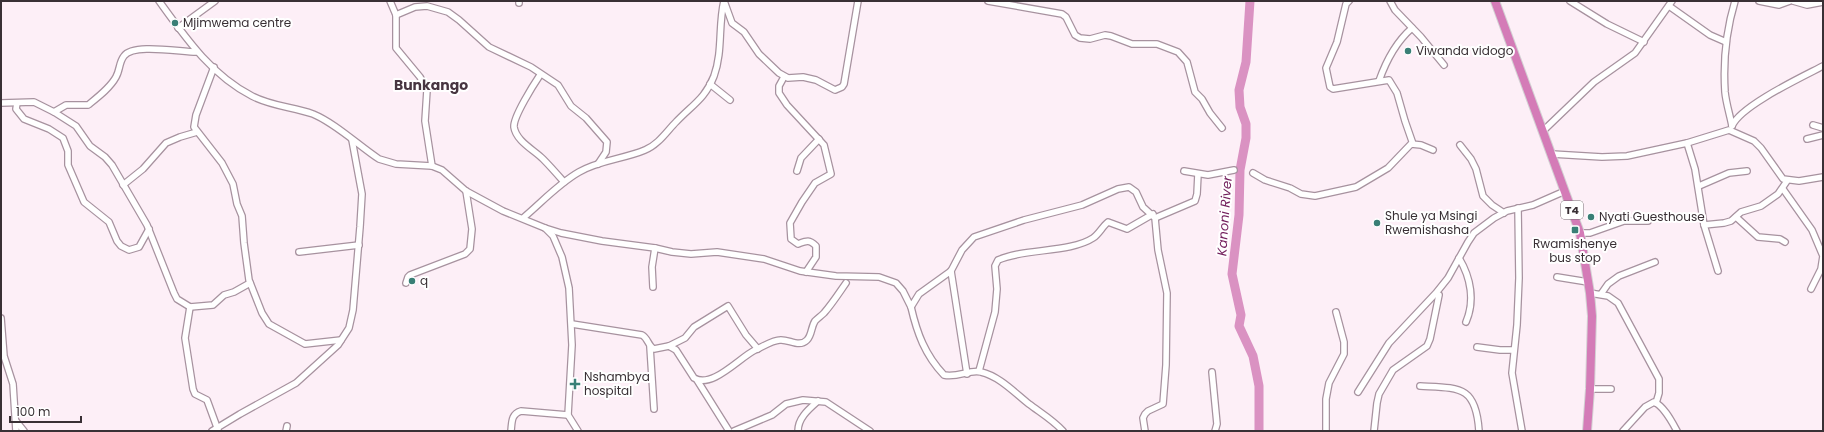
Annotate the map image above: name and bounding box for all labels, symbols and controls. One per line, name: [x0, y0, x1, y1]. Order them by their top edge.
place label: Mjimwema centre: [183, 14, 291, 31]
marker: Mjimwema centre: [170, 18, 180, 28]
place label: Viwanda vidogo: [1416, 42, 1514, 59]
marker: Viwanda vidogo: [1403, 46, 1413, 56]
district label: Bunkango: [394, 75, 468, 95]
water label: Kanoni River: [1212, 174, 1237, 257]
road number: T4: [1561, 201, 1583, 219]
place label: Shule ya Msingi Rwemishasha: [1385, 207, 1477, 238]
place label: Nyati Guesthouse: [1599, 208, 1705, 225]
marker: Nyati Guesthouse: [1586, 212, 1596, 222]
marker: Shule ya Msingi Rwemishasha: [1372, 218, 1382, 228]
marker: Rwamishenye bus stop: [1570, 225, 1580, 235]
place label: Rwamishenye bus stop: [1533, 235, 1617, 266]
place label: q: [420, 272, 428, 289]
marker: q: [407, 276, 417, 286]
place label: Nshambya hospital: [584, 368, 650, 399]
marker: Nshambya hospital: [569, 378, 581, 390]
scale bar: [10, 398, 81, 424]
text: 100 m: [16, 403, 50, 420]

